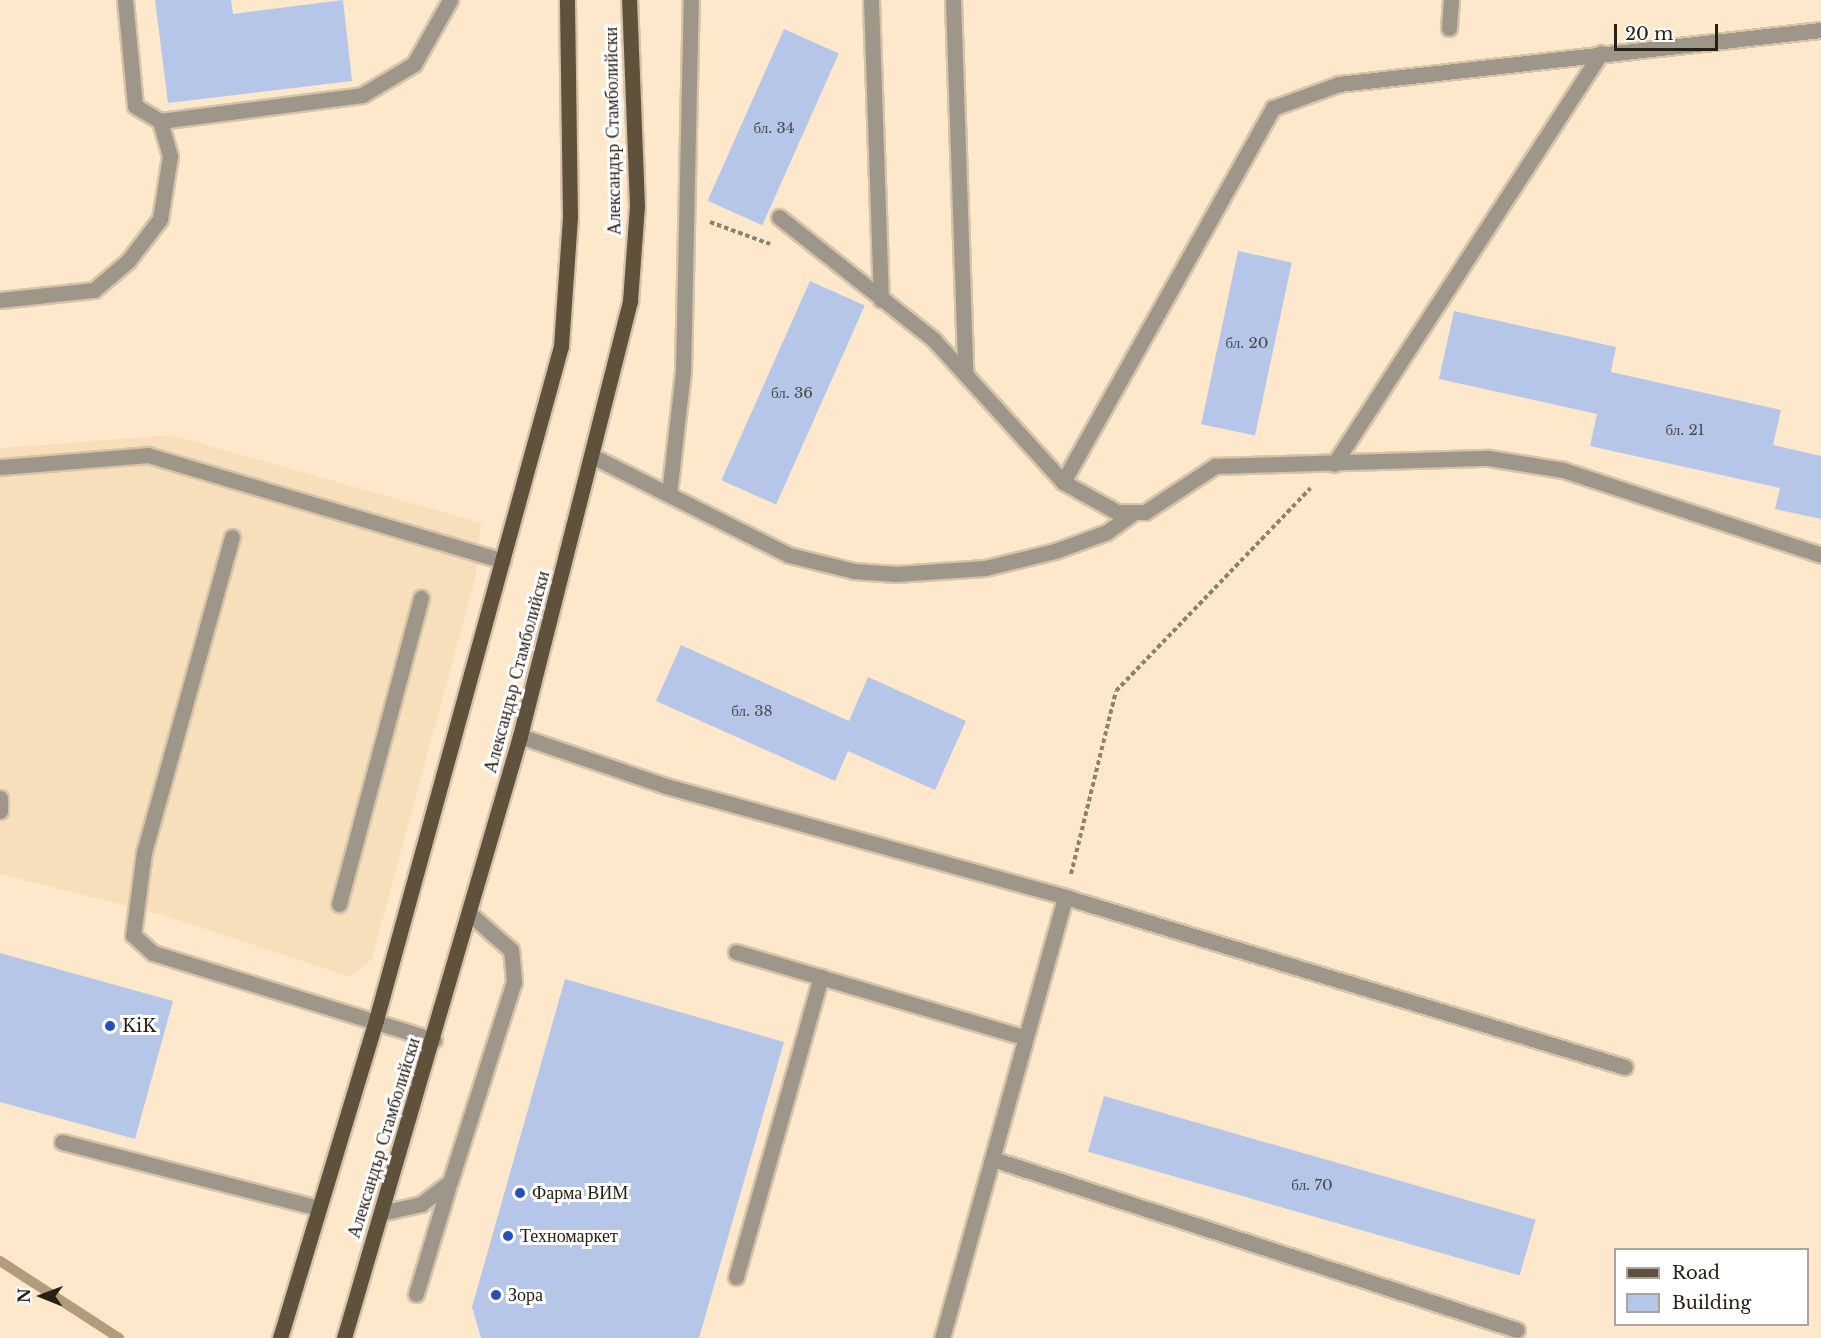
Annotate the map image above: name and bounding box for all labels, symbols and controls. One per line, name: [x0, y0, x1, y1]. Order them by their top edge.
scale bar: [1617, 12, 1720, 50]
text: 20 m: [1625, 23, 1673, 45]
street label: Александър Стамболийски: [600, 27, 626, 235]
house number: бл. 34: [753, 119, 795, 137]
house number: бл. 20: [1226, 334, 1268, 352]
house number: бл. 36: [771, 384, 813, 402]
house number: бл. 21: [1666, 421, 1704, 439]
street label: Александър Стамболийски: [480, 569, 554, 775]
house number: бл. 38: [731, 702, 773, 720]
place label: KiK: [122, 1015, 156, 1037]
marker: KiK: [103, 1019, 117, 1033]
street label: Александър Стамболийски: [343, 1035, 425, 1241]
house number: бл. 70: [1291, 1176, 1333, 1194]
place label: Фарма ВИМ: [532, 1182, 628, 1204]
marker: Фарма ВИМ: [513, 1186, 527, 1200]
place label: Техномаркет: [520, 1225, 618, 1247]
marker: Техномаркет: [501, 1229, 515, 1243]
legend: [1614, 1248, 1809, 1326]
text: Road: [1672, 1262, 1720, 1284]
north arrow: [12, 1266, 72, 1326]
place label: Зора: [508, 1284, 543, 1306]
text: N: [14, 1288, 34, 1303]
marker: Зора: [489, 1288, 503, 1302]
text: Building: [1672, 1292, 1751, 1314]

